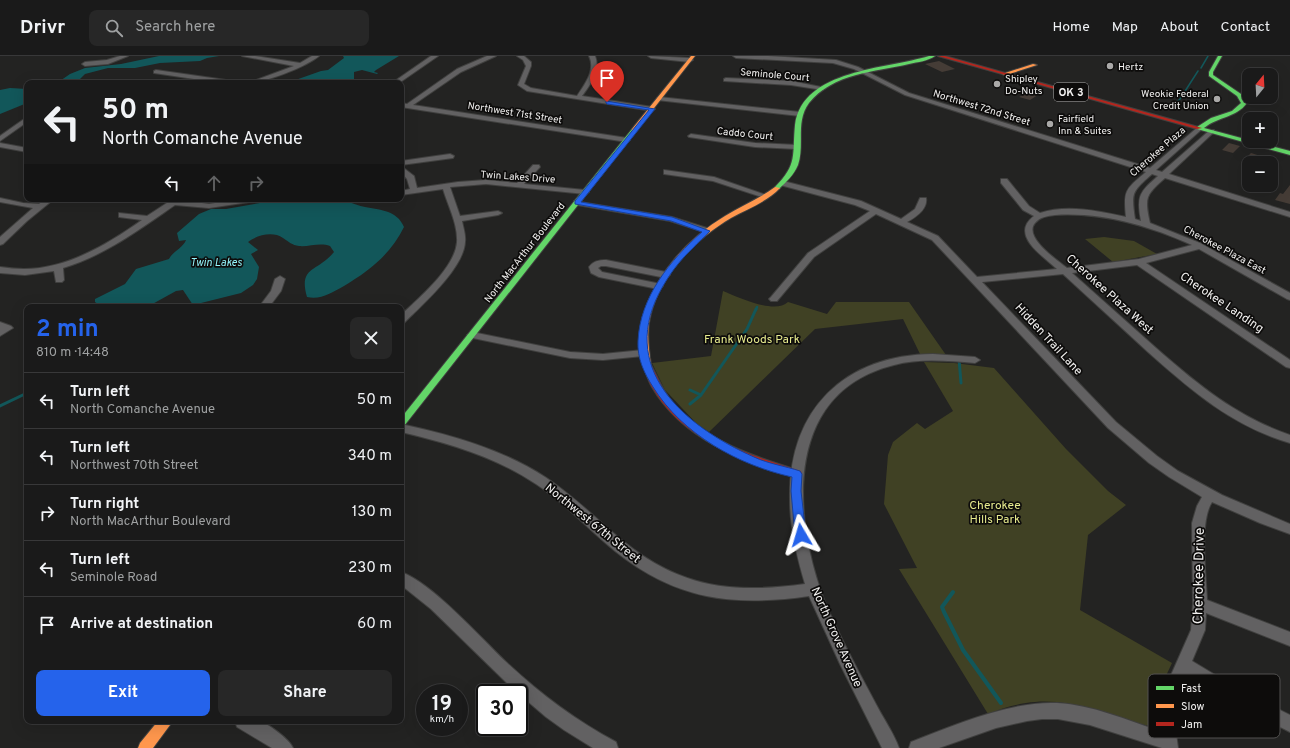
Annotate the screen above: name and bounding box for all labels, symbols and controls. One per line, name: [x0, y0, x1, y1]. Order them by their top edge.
search box: [89, 10, 369, 46]
text: Drivr: [20, 16, 65, 40]
icon: search: [103, 17, 125, 39]
text: Search here: [135, 18, 215, 37]
text: Home: [1053, 19, 1090, 36]
text: Map: [1112, 19, 1138, 36]
text: About: [1160, 19, 1199, 36]
text: Contact: [1221, 19, 1270, 36]
pin: [590, 61, 624, 102]
marker: Hertz: [1105, 61, 1115, 71]
place label: Hertz: [1118, 61, 1143, 74]
street label: Seminole Court: [740, 66, 810, 85]
icon: arrive: [596, 67, 618, 89]
north arrow: [1242, 68, 1278, 104]
map controls: [1242, 68, 1278, 192]
place label: Shipley Do-Nuts: [1005, 73, 1043, 98]
marker: Shipley Do-Nuts: [992, 79, 1002, 89]
road number: OK 3: [1054, 83, 1088, 101]
street label: Northwest 72nd Street: [931, 87, 1032, 129]
place label: Weokie Federal Credit Union: [1141, 88, 1209, 113]
text: 50 m: [102, 93, 169, 129]
marker: Weokie Federal Credit Union: [1212, 94, 1222, 104]
icon: left: [36, 96, 88, 148]
street label: Northwest 71st Street: [467, 100, 563, 127]
button: +: [1242, 112, 1278, 148]
place label: Fairfield Inn & Suites: [1058, 113, 1112, 138]
marker: Fairfield Inn & Suites: [1045, 119, 1055, 129]
street label: Cherokee Plaza: [1127, 124, 1189, 180]
street label: Caddo Court: [716, 125, 774, 144]
text: North Comanche Avenue: [102, 128, 303, 151]
button: −: [1242, 156, 1278, 192]
street label: Twin Lakes Drive: [480, 168, 556, 187]
icon: left: [161, 172, 183, 194]
icon: ahead: [203, 172, 225, 194]
icon: right: [245, 172, 267, 194]
street label: North MacArthur Boulevard: [482, 200, 568, 306]
street label: Cherokee Plaza East: [1181, 223, 1268, 278]
street label: Cherokee Plaza West: [1062, 251, 1156, 338]
water label: Twin Lakes: [190, 256, 243, 270]
street label: Cherokee Landing: [1176, 269, 1266, 337]
street label: Hidden Trail Lane: [1011, 300, 1086, 379]
text: 2 min: [36, 315, 99, 345]
button: close: [350, 317, 392, 359]
park label: Frank Woods Park: [704, 332, 800, 348]
text: 810 m · 14:48: [36, 345, 109, 361]
text: Turn left: [70, 383, 130, 402]
icon: left: [36, 390, 58, 412]
text: 50 m: [357, 391, 392, 410]
text: North Comanche Avenue: [70, 402, 215, 418]
text: Turn left: [70, 439, 130, 458]
icon: left: [36, 446, 58, 468]
text: 340 m: [348, 447, 392, 466]
text: Northwest 70th Street: [70, 458, 199, 474]
street label: Northwest 67th Street: [541, 480, 643, 567]
text: Turn right: [70, 495, 139, 514]
park label: Cherokee Hills Park: [969, 498, 1021, 528]
icon: right: [36, 502, 58, 524]
text: 130 m: [352, 503, 392, 522]
text: North MacArthur Boulevard: [70, 514, 231, 530]
position arrow: [780, 514, 822, 556]
street label: Cherokee Drive: [1190, 528, 1209, 624]
text: Turn left: [70, 551, 130, 570]
icon: left: [36, 558, 58, 580]
text: 230 m: [348, 559, 392, 578]
text: Seminole Road: [70, 570, 157, 586]
street label: North Grove Avenue: [807, 585, 865, 690]
icon: arrive: [36, 614, 58, 636]
text: Arrive at destination: [70, 615, 213, 634]
text: 60 m: [357, 615, 392, 634]
button: Exit: [36, 670, 210, 716]
button: Share: [218, 670, 392, 716]
legend: [1148, 674, 1280, 738]
text: Fast: [1181, 682, 1201, 696]
speed limit sign: 30: [476, 684, 528, 736]
text: 19: [432, 692, 452, 718]
text: Slow: [1181, 700, 1204, 714]
text: km/h: [430, 713, 454, 726]
text: Jam: [1181, 718, 1202, 732]

